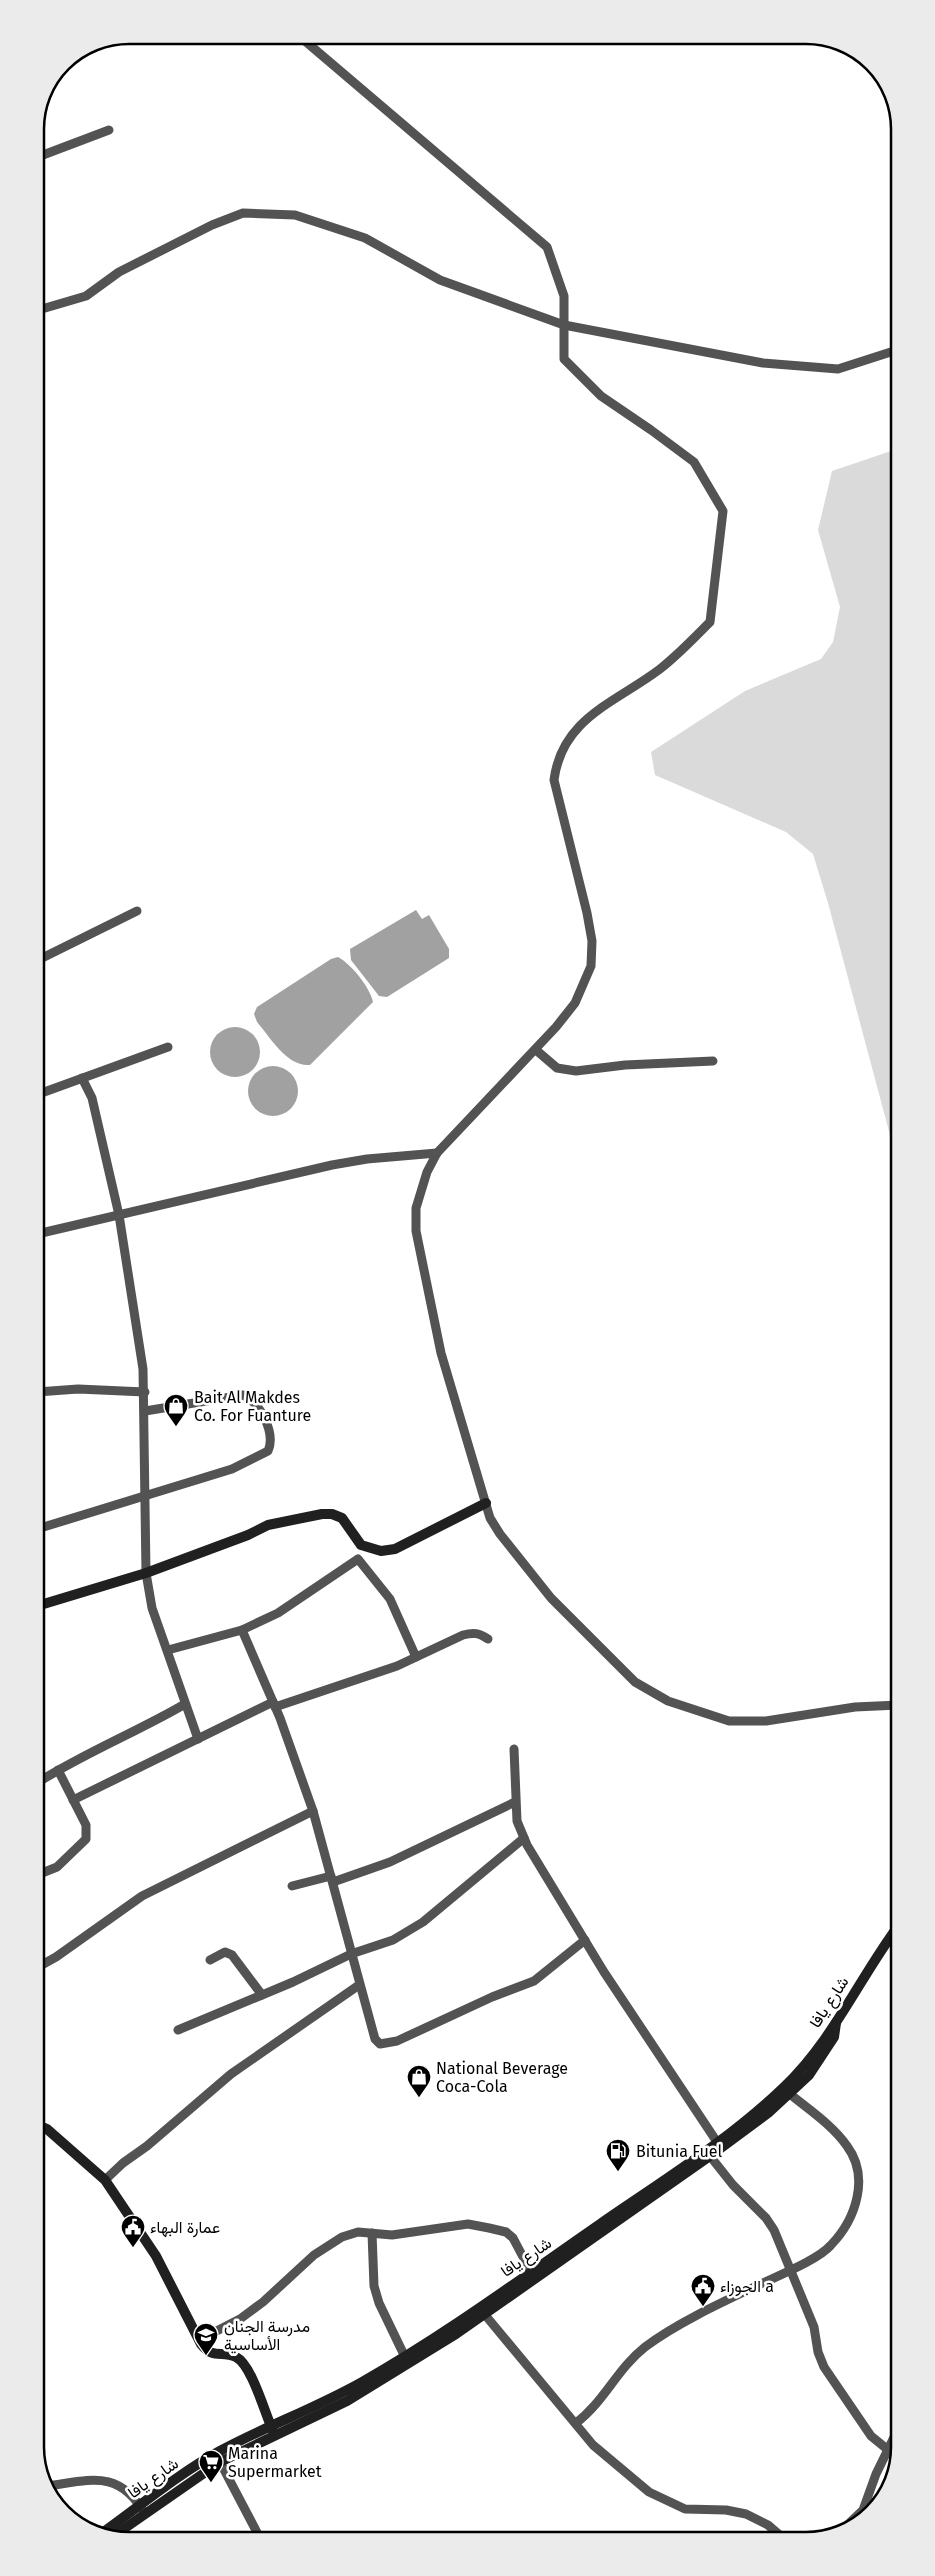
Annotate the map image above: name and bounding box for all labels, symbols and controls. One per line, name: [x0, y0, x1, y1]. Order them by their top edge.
place label: Bait Al Makdes Co. For Fuanture: [194, 1388, 311, 1425]
shop icon: Bait Al Makdes Co. For Fuanture: [163, 1393, 189, 1427]
street label: شارع يافا: [805, 1973, 854, 2032]
place label: National Beverage Coca-Cola: [436, 2059, 568, 2096]
shop icon: National Beverage Coca-Cola: [406, 2064, 432, 2098]
fuel station icon: Bitunia Fuel: [605, 2138, 631, 2172]
place label: Bitunia Fuel: [636, 2142, 722, 2161]
public building icon: عمارة البهاء: [120, 2214, 146, 2248]
place label: عمارة البهاء: [150, 2218, 220, 2238]
street label: شارع يافا: [497, 2233, 556, 2282]
public building icon: الجوزاء a: [690, 2273, 716, 2307]
place label: الجوزاء a: [720, 2277, 774, 2297]
place label: مدرسة الجنان الأساسية: [224, 2317, 310, 2354]
school or university icon: مدرسة الجنان الأساسية: [193, 2322, 219, 2356]
place label: Marina Supermarket: [228, 2444, 322, 2481]
supermarket icon: Marina Supermarket: [198, 2449, 224, 2483]
street label: شارع يافا: [124, 2454, 183, 2504]

